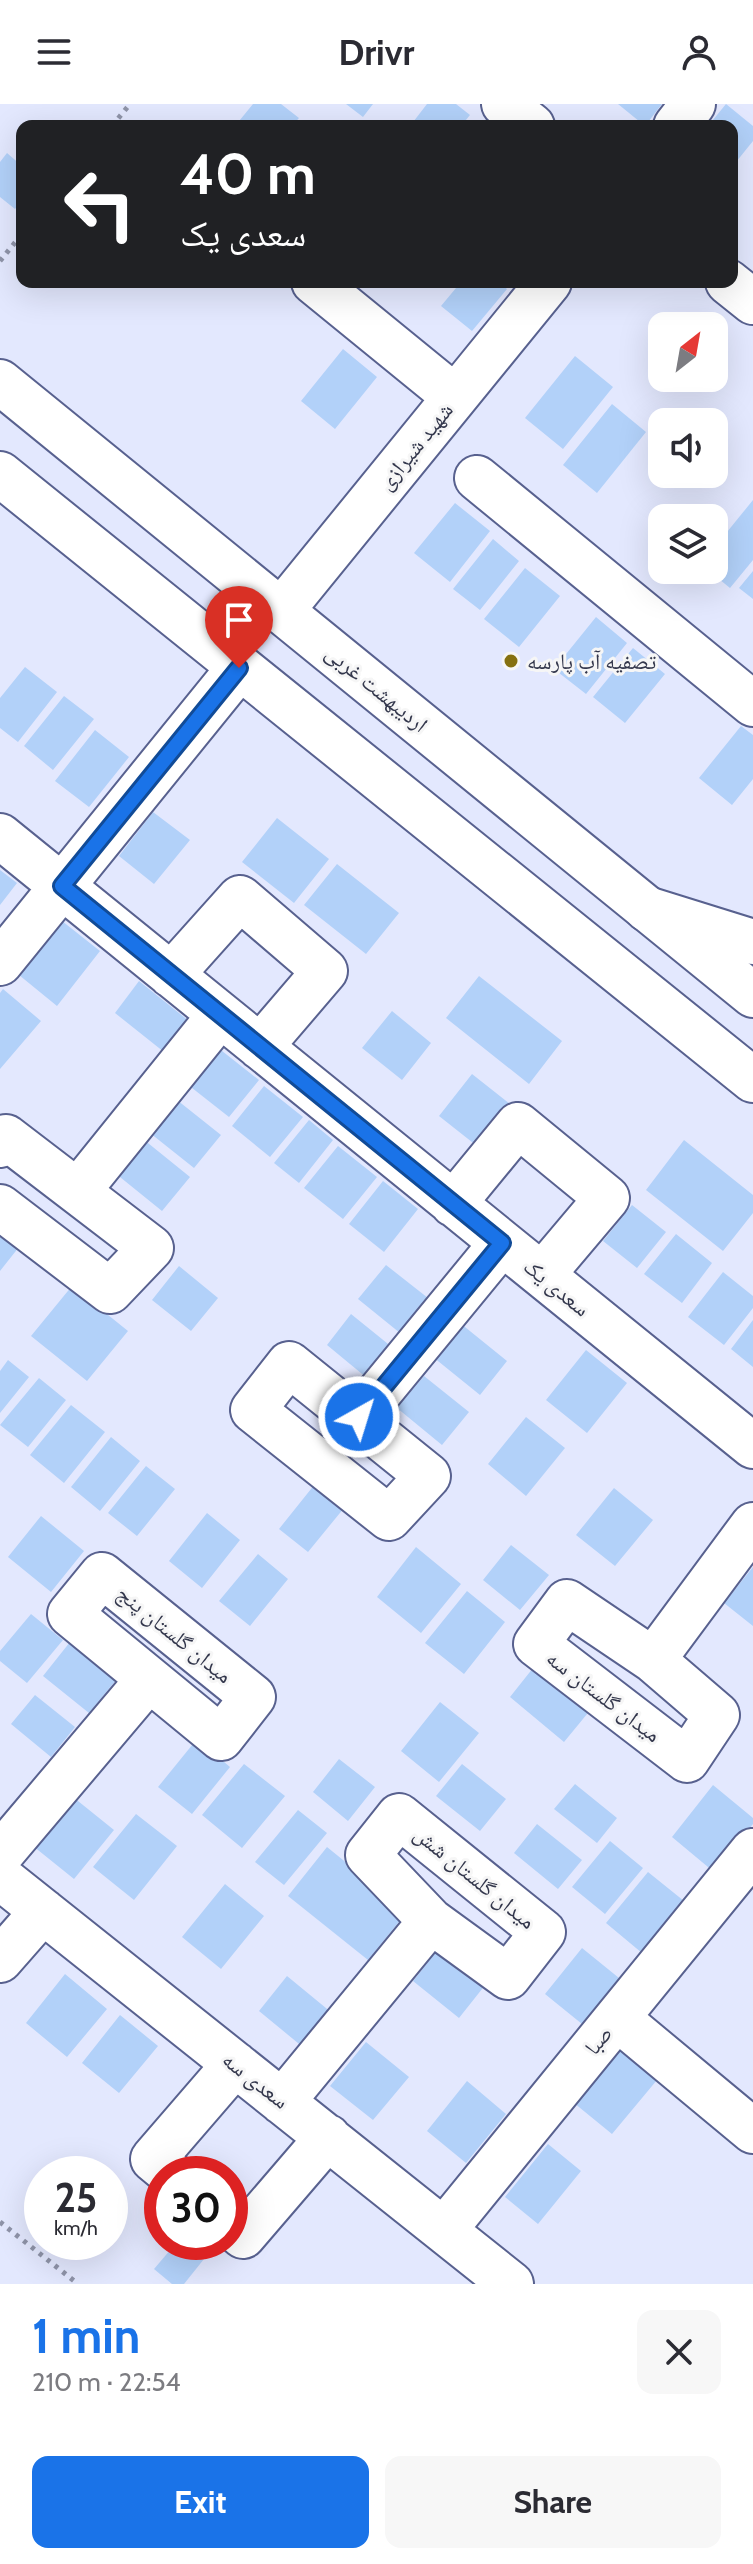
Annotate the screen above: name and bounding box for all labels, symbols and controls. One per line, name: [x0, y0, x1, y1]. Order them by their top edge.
icon: menu: [32, 30, 76, 74]
text: Drivr: [339, 30, 414, 74]
icon: person: [677, 30, 721, 74]
text: 40 m: [180, 140, 316, 208]
icon: left: [48, 152, 152, 256]
text: سعدی یک: [180, 211, 306, 255]
north arrow: [648, 312, 728, 392]
map controls: [648, 312, 728, 584]
street label: شهید شیرازی: [372, 397, 459, 496]
button: sound: [648, 408, 728, 488]
button: layers: [648, 504, 728, 584]
pin: [205, 586, 273, 668]
icon: arrive: [217, 598, 261, 642]
street label: اردیبهشت غربی: [320, 639, 433, 738]
place label: تصفیه آب پارسه: [527, 648, 657, 675]
marker: تصفیه آب پارسه: [502, 652, 520, 670]
street label: سعدی یک: [518, 1253, 595, 1322]
position arrow: [317, 1375, 401, 1459]
street label: میدان گلستان پنج: [111, 1580, 238, 1689]
street label: میدان گلستان سه: [541, 1645, 666, 1748]
street label: میدان گلستان شش: [408, 1820, 541, 1935]
street label: صبا: [579, 2020, 618, 2060]
street label: سعدی سه: [217, 2046, 294, 2115]
speed limit sign: 30: [144, 2156, 248, 2260]
text: 25: [55, 2173, 97, 2222]
text: km/h: [54, 2216, 98, 2240]
text: 1 min: [32, 2307, 140, 2365]
button: close: [637, 2310, 721, 2394]
text: 210 m · 22:54: [32, 2366, 181, 2398]
button: Exit: [32, 2456, 369, 2548]
button: Share: [385, 2456, 721, 2548]

